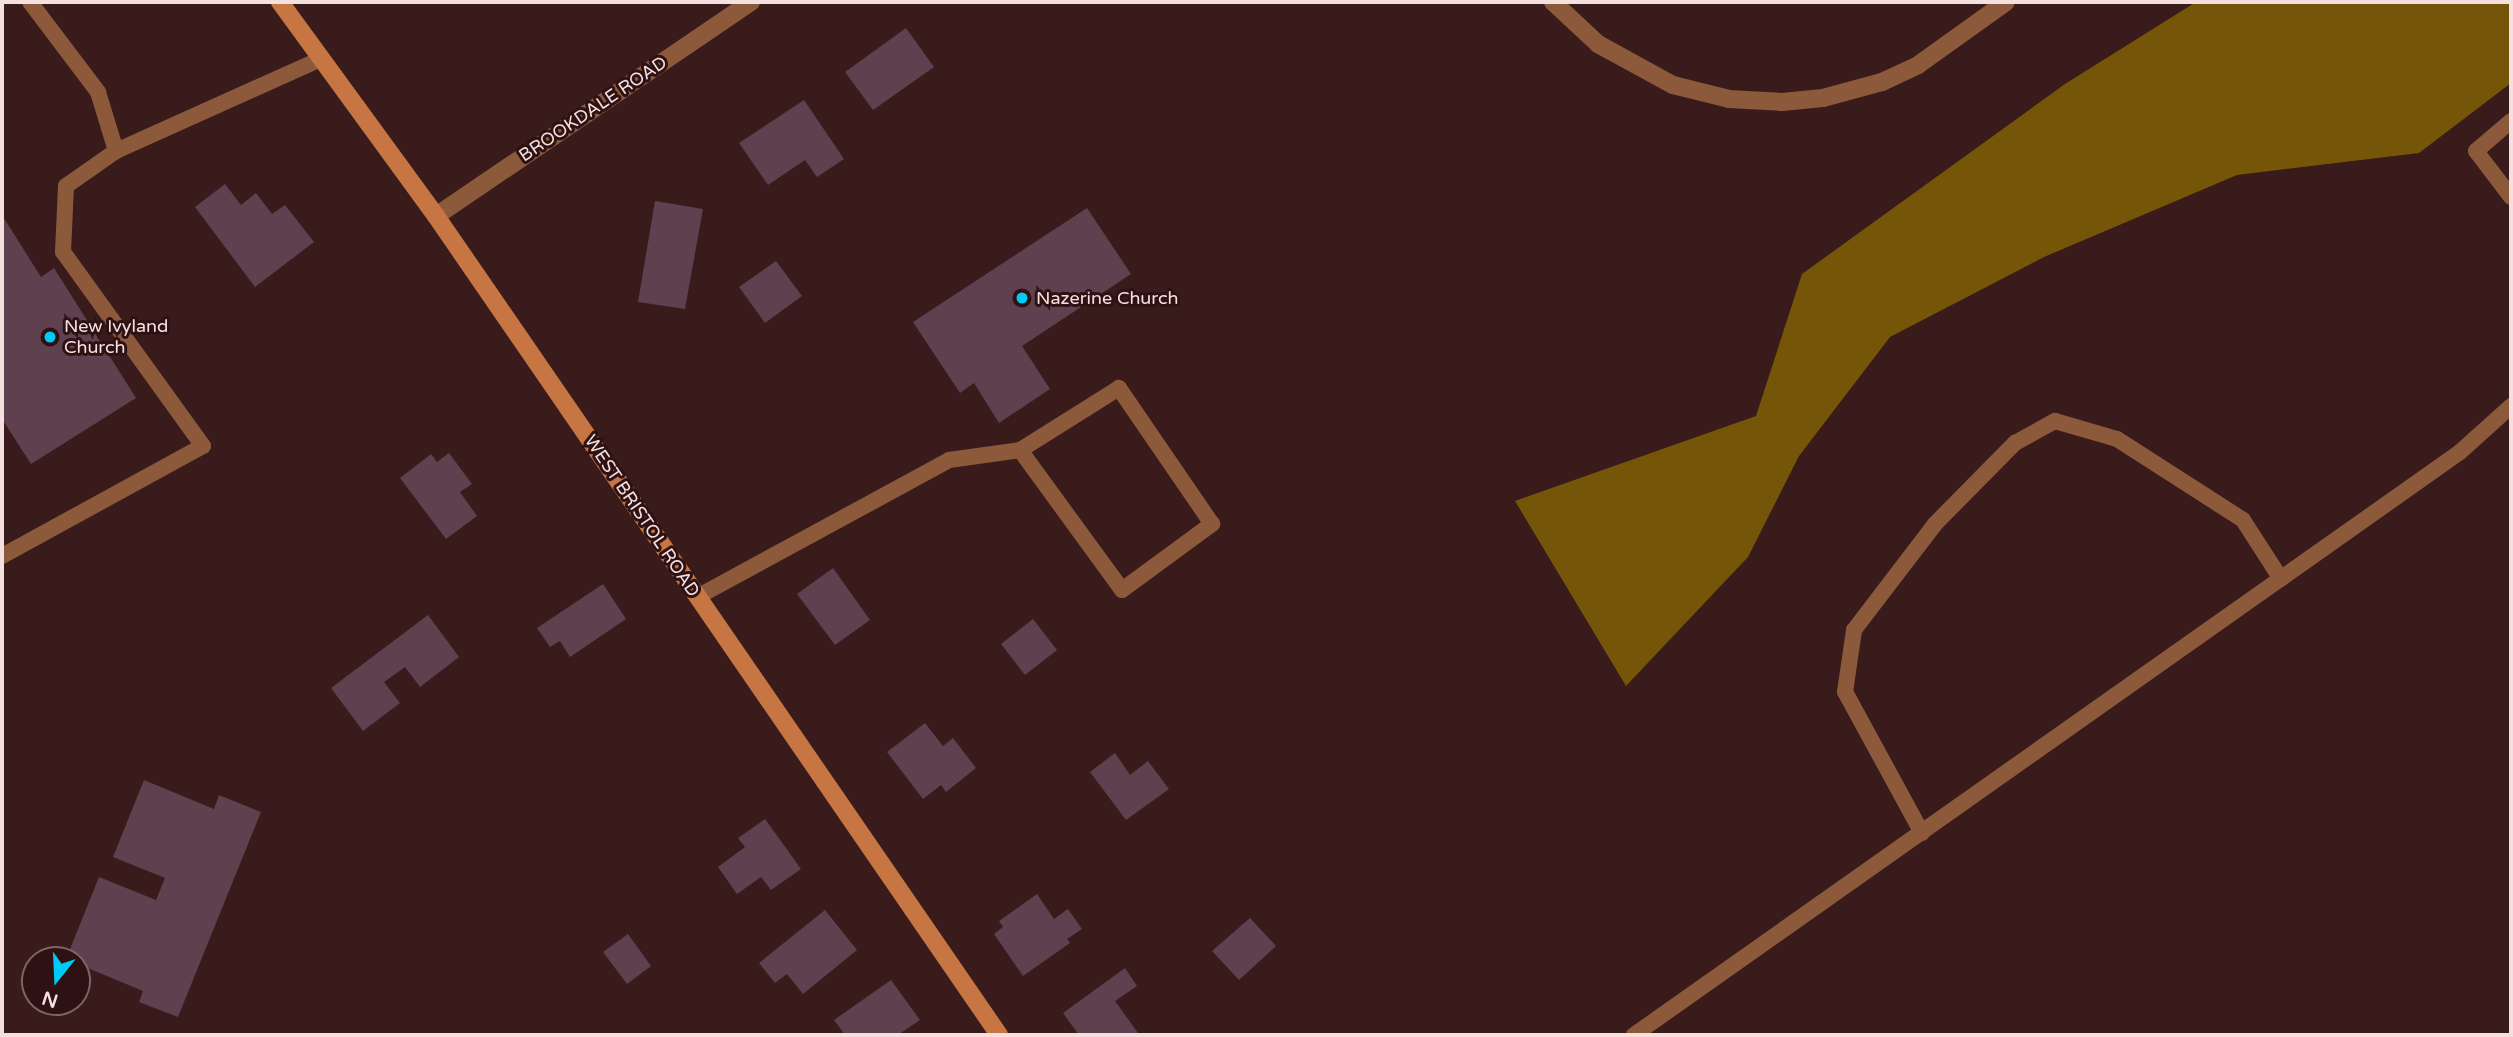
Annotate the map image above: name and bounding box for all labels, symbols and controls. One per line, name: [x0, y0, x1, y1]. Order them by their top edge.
street label: BROOKDALE ROAD: [515, 51, 671, 167]
place label: Nazerine Church: [1036, 287, 1178, 309]
marker: Nazerine Church: [1014, 290, 1030, 306]
place label: New Ivyland Church: [64, 316, 168, 358]
marker: New Ivyland Church: [42, 329, 58, 345]
street label: WEST BRISTOL ROAD: [580, 431, 704, 601]
north arrow: [21, 946, 91, 1016]
text: N: [39, 986, 61, 1012]

